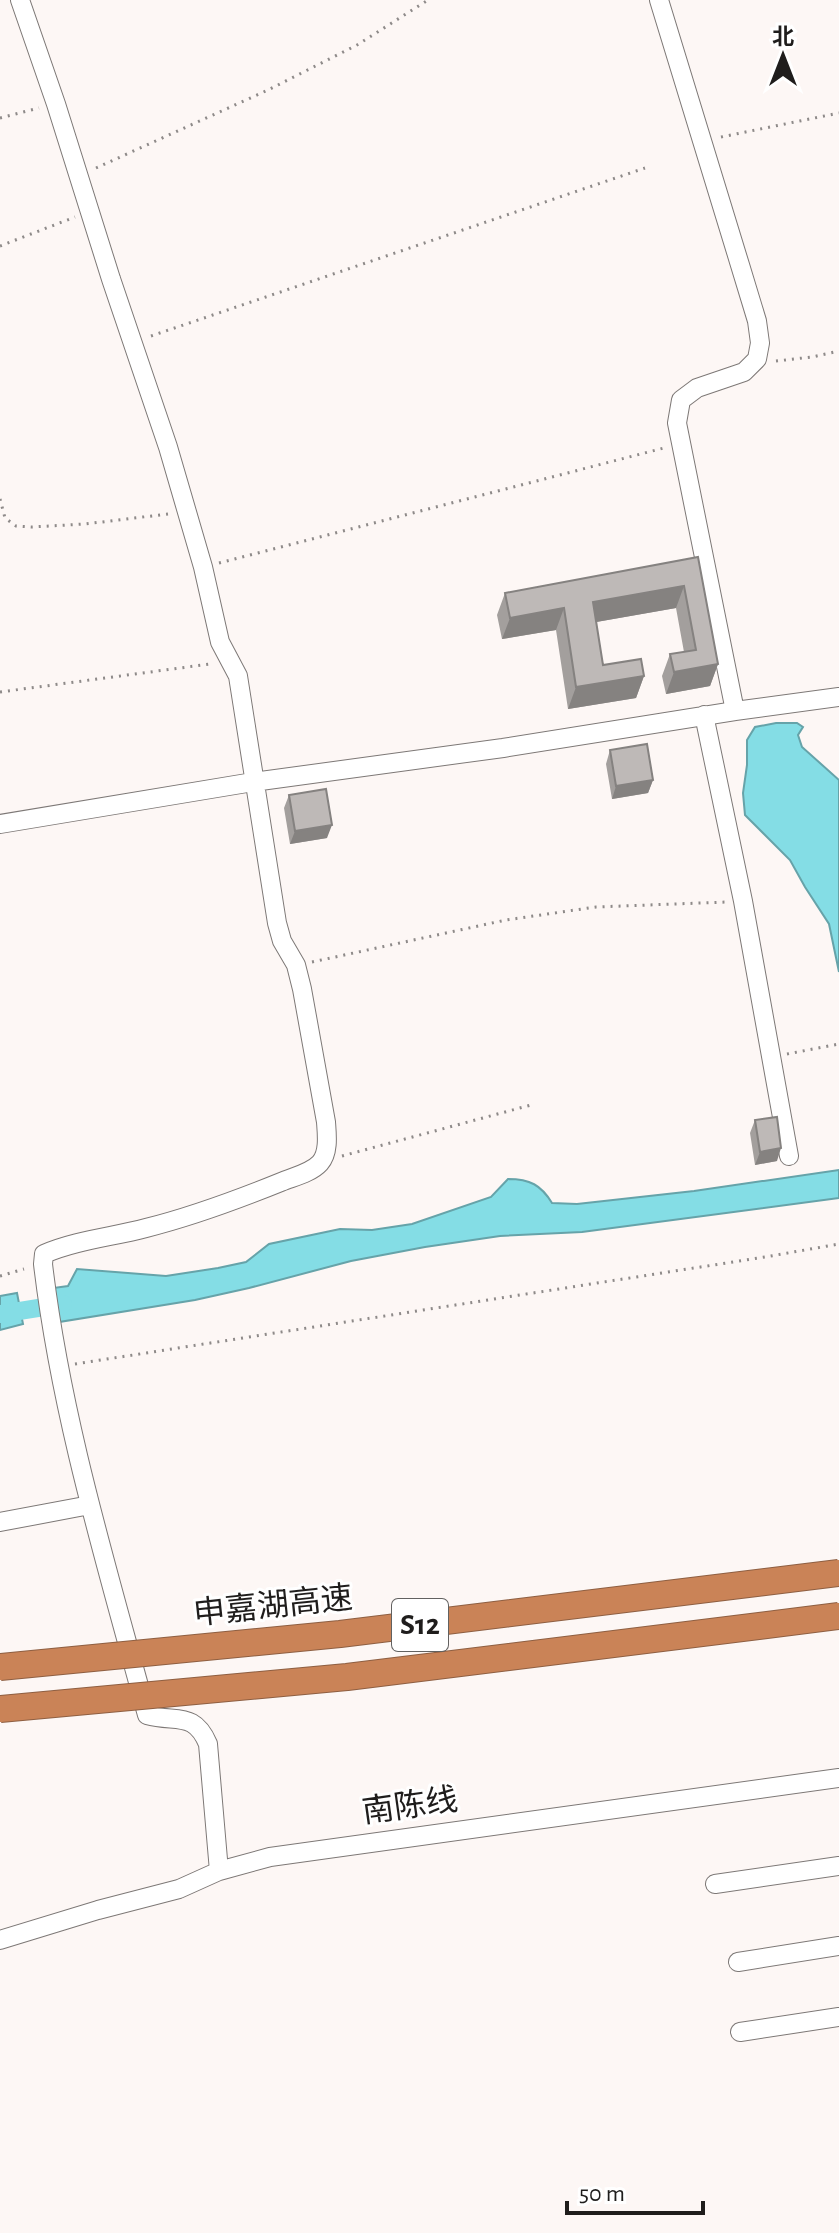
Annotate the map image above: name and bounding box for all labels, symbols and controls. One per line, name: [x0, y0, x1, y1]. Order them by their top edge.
north arrow: [743, 16, 823, 96]
text: 北: [772, 25, 794, 48]
street label: 申嘉湖高速: [192, 1580, 354, 1630]
road number: S12: [392, 1599, 448, 1651]
street label: 南陈线: [360, 1781, 460, 1829]
scale bar: [567, 2165, 703, 2215]
text: 50 m: [579, 2182, 625, 2206]

